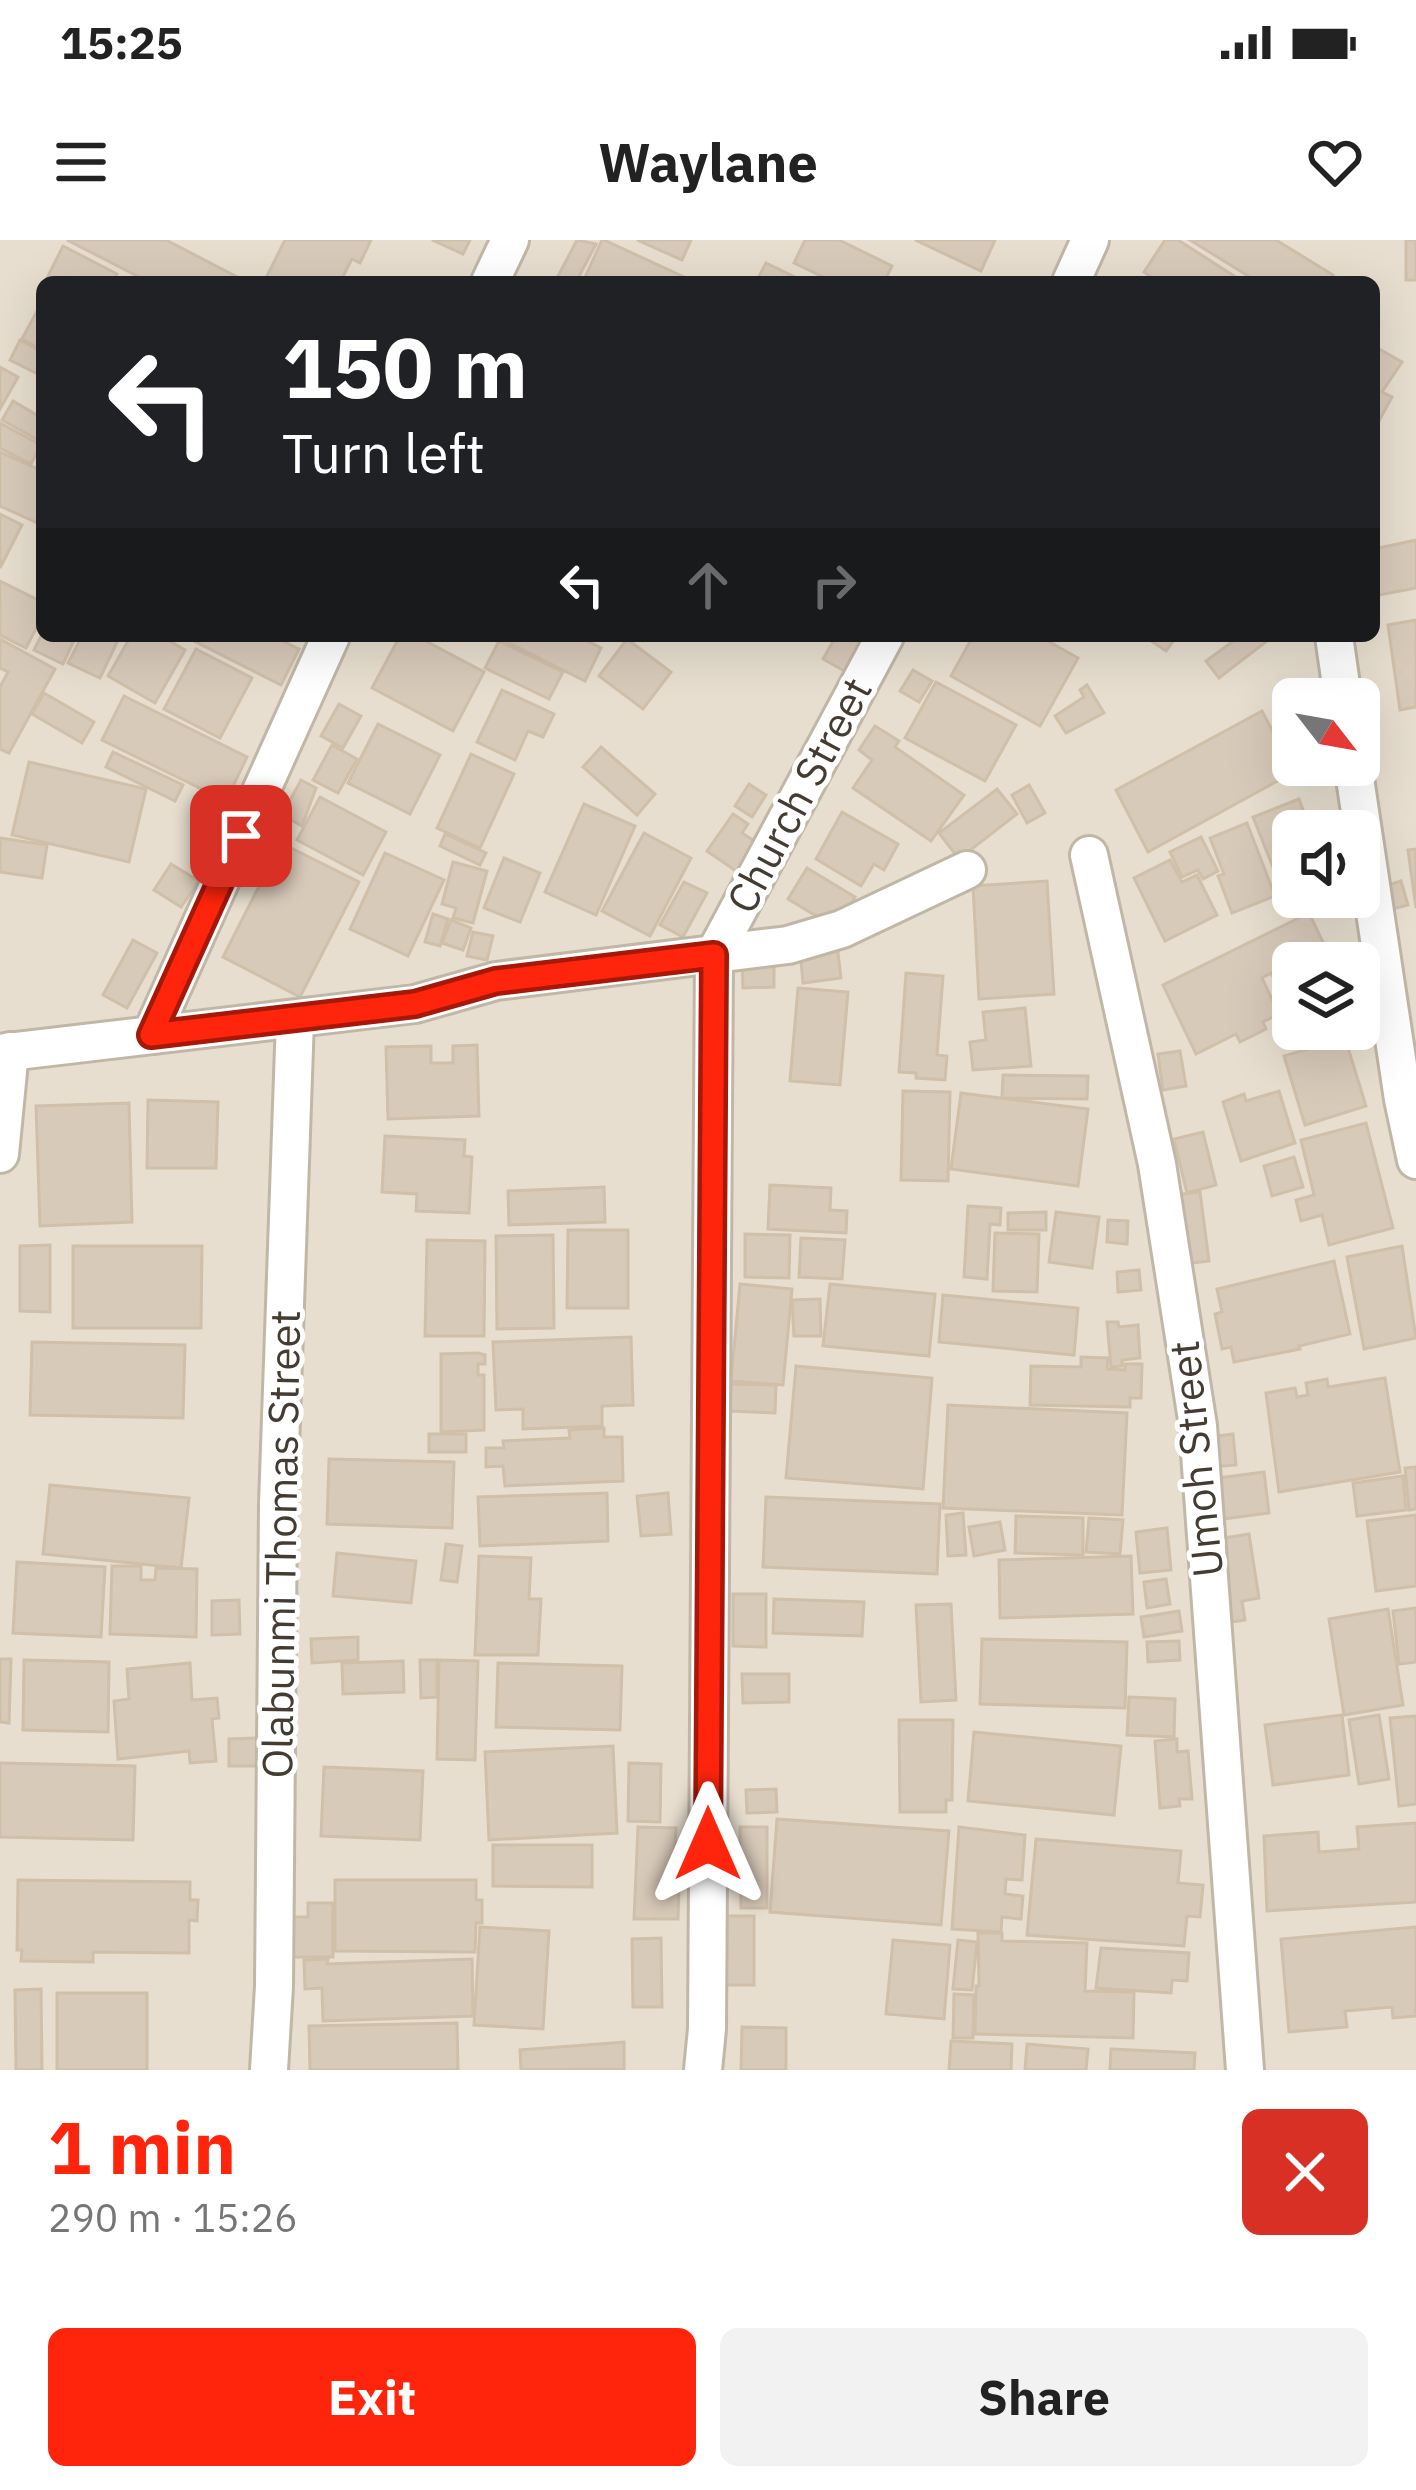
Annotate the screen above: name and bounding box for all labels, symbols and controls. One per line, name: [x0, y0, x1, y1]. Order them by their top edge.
text: 15:25: [60, 13, 183, 71]
text: Waylane: [598, 127, 818, 197]
icon: menu: [48, 129, 114, 195]
icon: heart: [1302, 129, 1368, 195]
text: 150 m: [282, 312, 528, 421]
icon: left: [84, 324, 240, 480]
text: Turn left: [282, 418, 485, 488]
icon: left: [549, 552, 615, 618]
icon: ahead: [675, 552, 741, 618]
icon: right: [801, 552, 867, 618]
street label: Church Street: [713, 667, 884, 922]
north arrow: [1272, 678, 1380, 786]
map controls: [1272, 678, 1380, 1050]
pin: [190, 785, 292, 887]
icon: arrive: [208, 803, 274, 869]
button: sound: [1272, 810, 1380, 918]
button: layers: [1272, 942, 1380, 1050]
street label: Olabunmi Thomas Street: [249, 1309, 312, 1779]
street label: Umoh Street: [1156, 1338, 1235, 1580]
position arrow: [645, 1781, 771, 1907]
text: 1 min: [48, 2100, 236, 2194]
button: close: [1242, 2109, 1368, 2235]
text: 290 m · 15:26: [48, 2192, 298, 2243]
button: Exit: [48, 2328, 696, 2466]
button: Share: [720, 2328, 1368, 2466]

